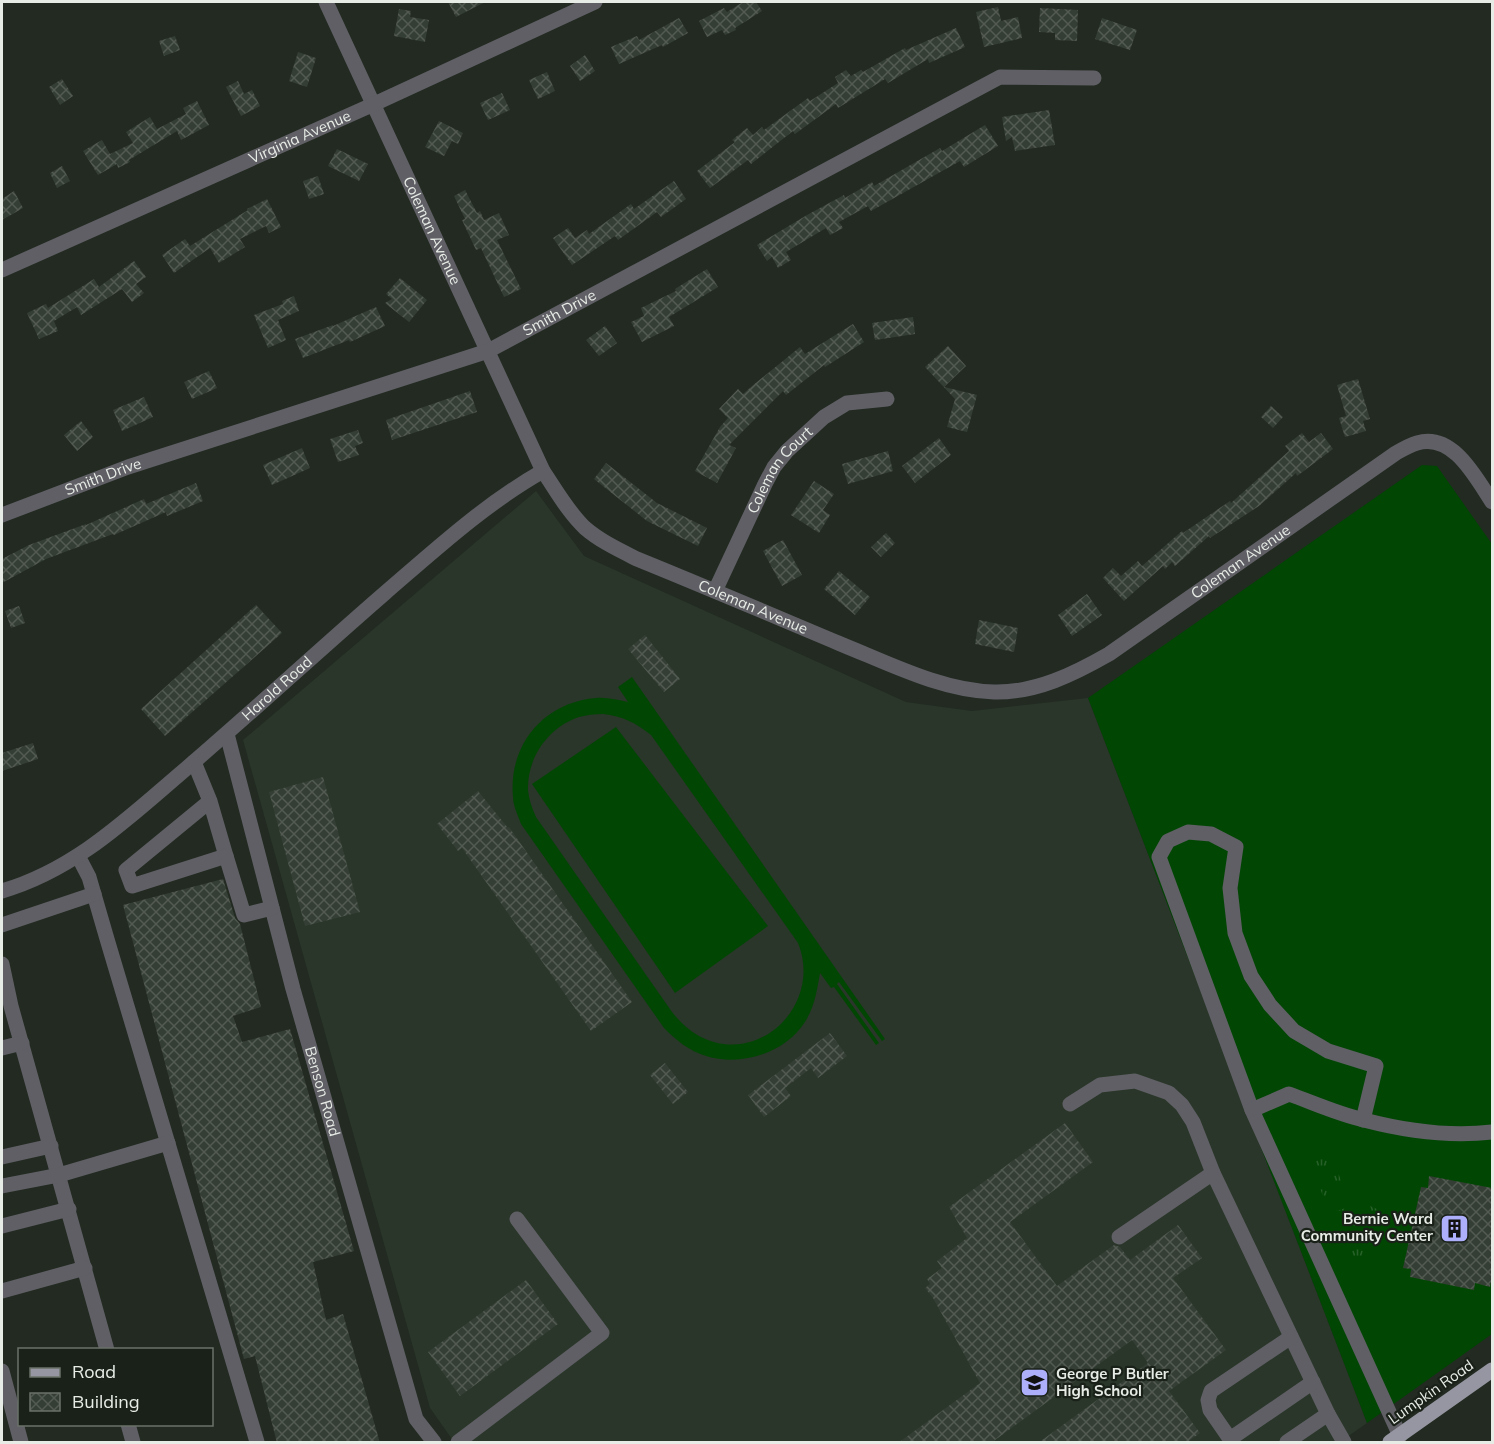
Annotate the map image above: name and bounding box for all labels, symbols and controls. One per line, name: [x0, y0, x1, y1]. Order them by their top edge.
street label: Virginia Avenue: [246, 106, 353, 168]
street label: Coleman Avenue: [399, 173, 466, 288]
street label: Smith Drive: [519, 285, 599, 340]
street label: Coleman Court: [743, 422, 816, 516]
street label: Smith Drive: [62, 453, 143, 499]
street label: Coleman Avenue: [1187, 520, 1294, 603]
street label: Coleman Avenue: [695, 575, 811, 638]
street label: Harold Road: [238, 652, 316, 725]
street label: Benson Road: [301, 1044, 345, 1139]
place label: Bernie Ward Community Center: [1301, 1209, 1433, 1245]
building icon: Bernie Ward Community Center: [1438, 1212, 1470, 1244]
legend: [18, 1348, 213, 1426]
street label: Lumpkin Road: [1384, 1355, 1477, 1428]
text: Road: [72, 1360, 116, 1383]
place label: George P Butler High School: [1056, 1364, 1169, 1400]
school or university icon: George P Butler High School: [1019, 1367, 1051, 1399]
text: Building: [72, 1390, 140, 1413]

